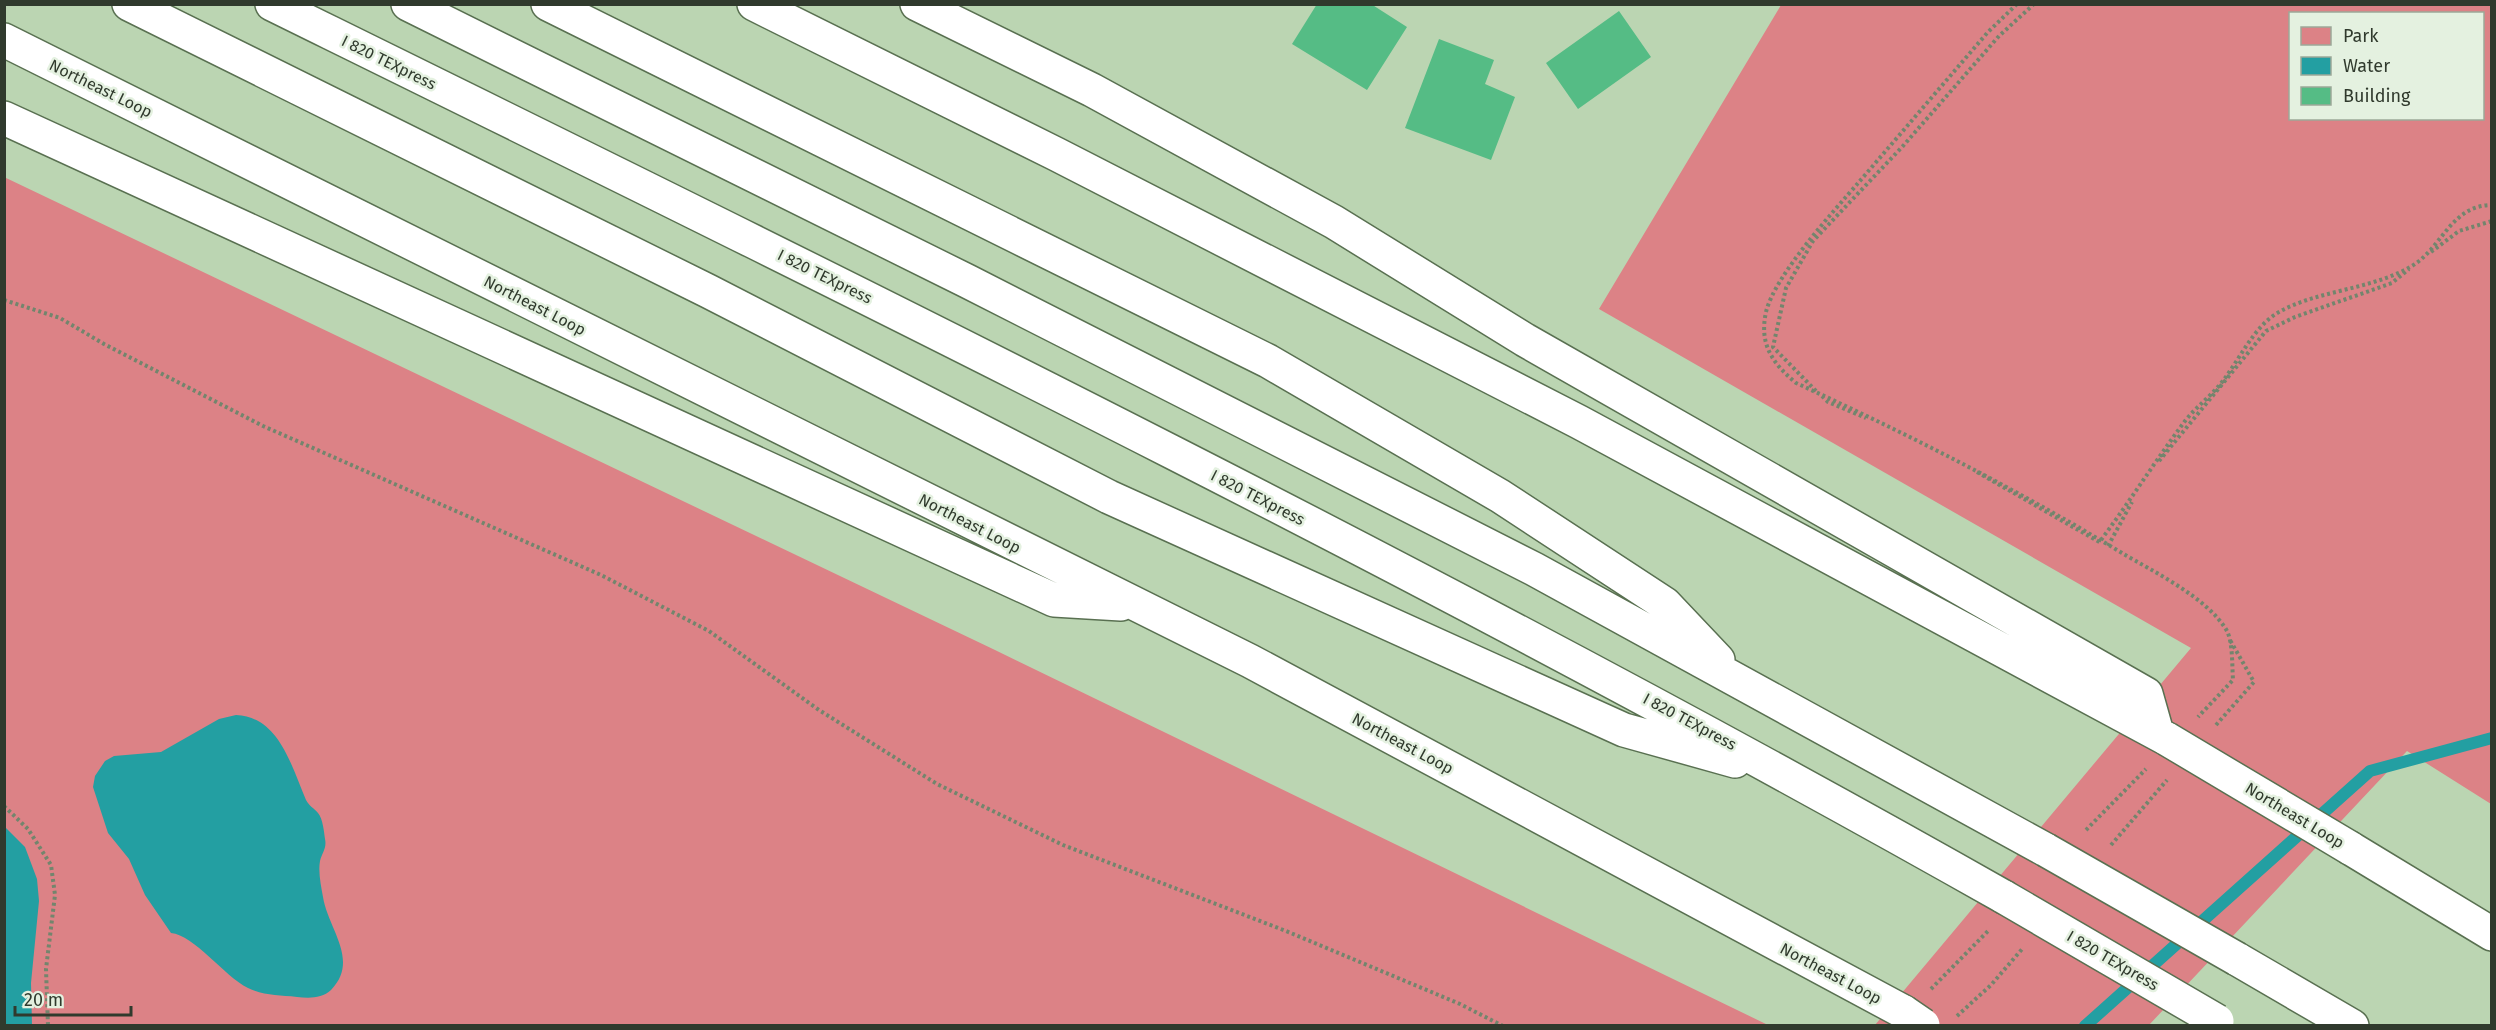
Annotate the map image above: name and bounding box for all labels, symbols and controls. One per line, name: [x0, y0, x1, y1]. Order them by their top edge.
legend: [2289, 12, 2484, 120]
text: Park: [2343, 25, 2379, 47]
street label: I 820 TEXpress: [338, 31, 439, 94]
street label: Northeast Loop: [46, 55, 155, 122]
text: Water: [2343, 55, 2390, 77]
text: Building: [2343, 85, 2411, 107]
street label: I 820 TEXpress: [774, 245, 875, 308]
street label: Northeast Loop: [481, 272, 589, 339]
street label: I 820 TEXpress: [1208, 466, 1308, 529]
street label: Northeast Loop: [916, 490, 1024, 557]
street label: I 820 TEXpress: [1640, 689, 1740, 754]
street label: Northeast Loop: [1349, 709, 1457, 778]
street label: Northeast Loop: [2242, 778, 2348, 852]
street label: I 820 TEXpress: [2063, 926, 2162, 994]
street label: Northeast Loop: [1777, 939, 1885, 1008]
scale bar: [15, 979, 130, 1017]
text: 20 m: [24, 989, 63, 1011]

